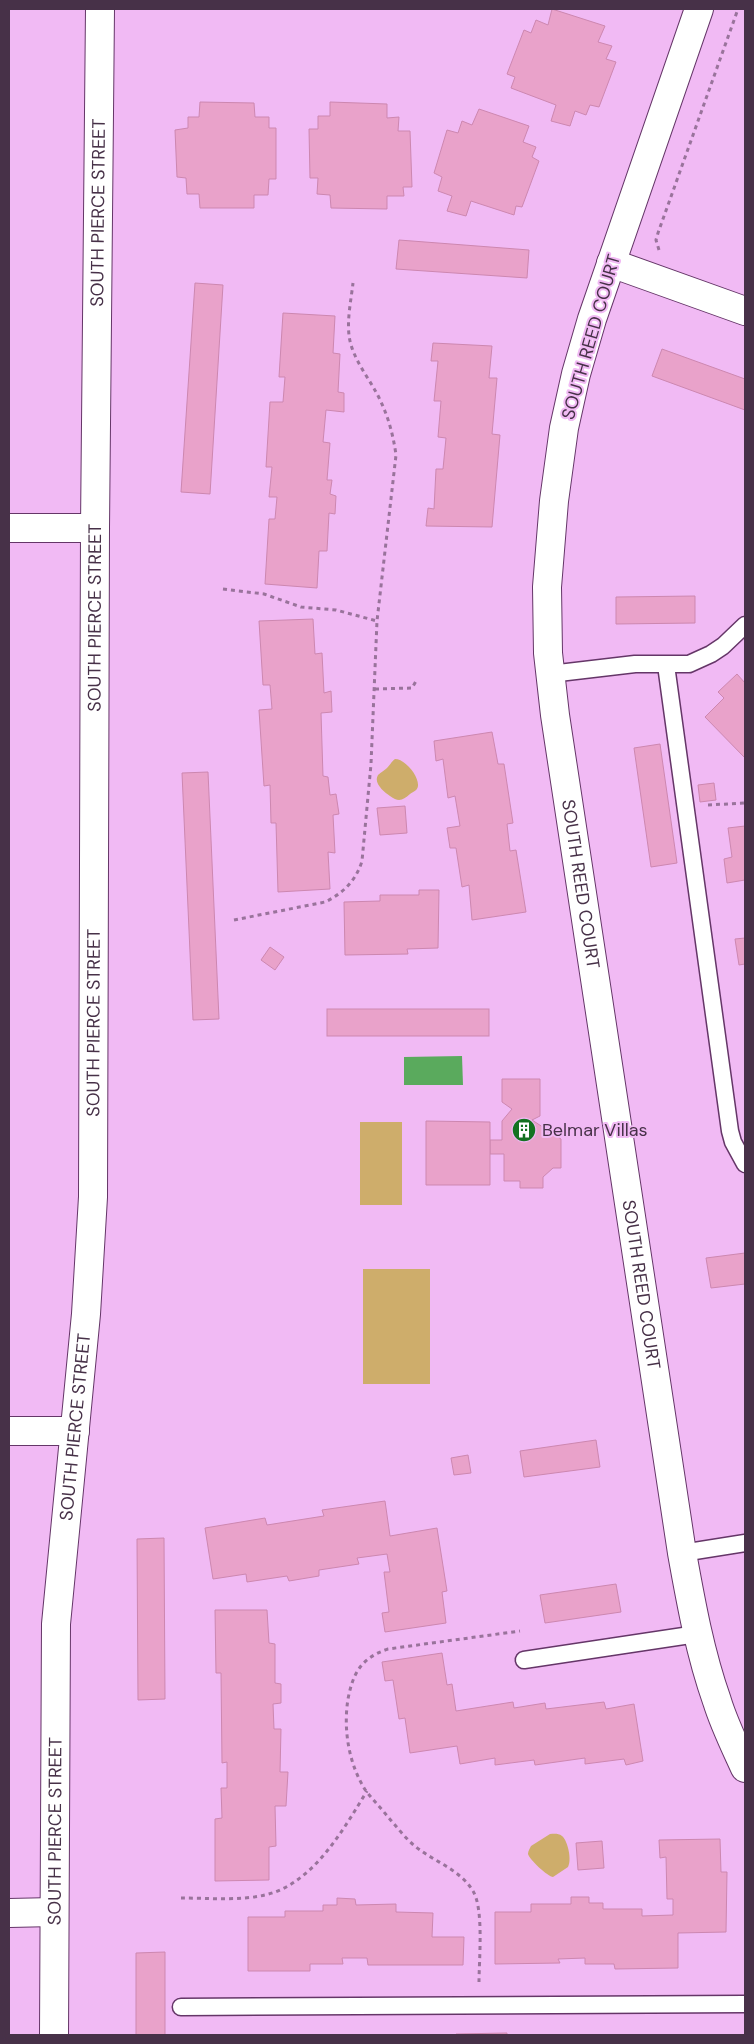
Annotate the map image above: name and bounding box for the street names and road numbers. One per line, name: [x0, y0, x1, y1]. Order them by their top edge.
street label: SOUTH PIERCE STREET: [85, 118, 111, 307]
street label: SOUTH REED COURT: [556, 252, 626, 422]
street label: SOUTH PIERCE STREET: [82, 524, 107, 712]
street label: SOUTH REED COURT: [556, 798, 605, 971]
street label: SOUTH PIERCE STREET: [81, 929, 106, 1117]
street label: SOUTH REED COURT: [617, 1198, 666, 1371]
street label: SOUTH PIERCE STREET: [54, 1332, 96, 1522]
street label: SOUTH PIERCE STREET: [43, 1737, 67, 1925]

